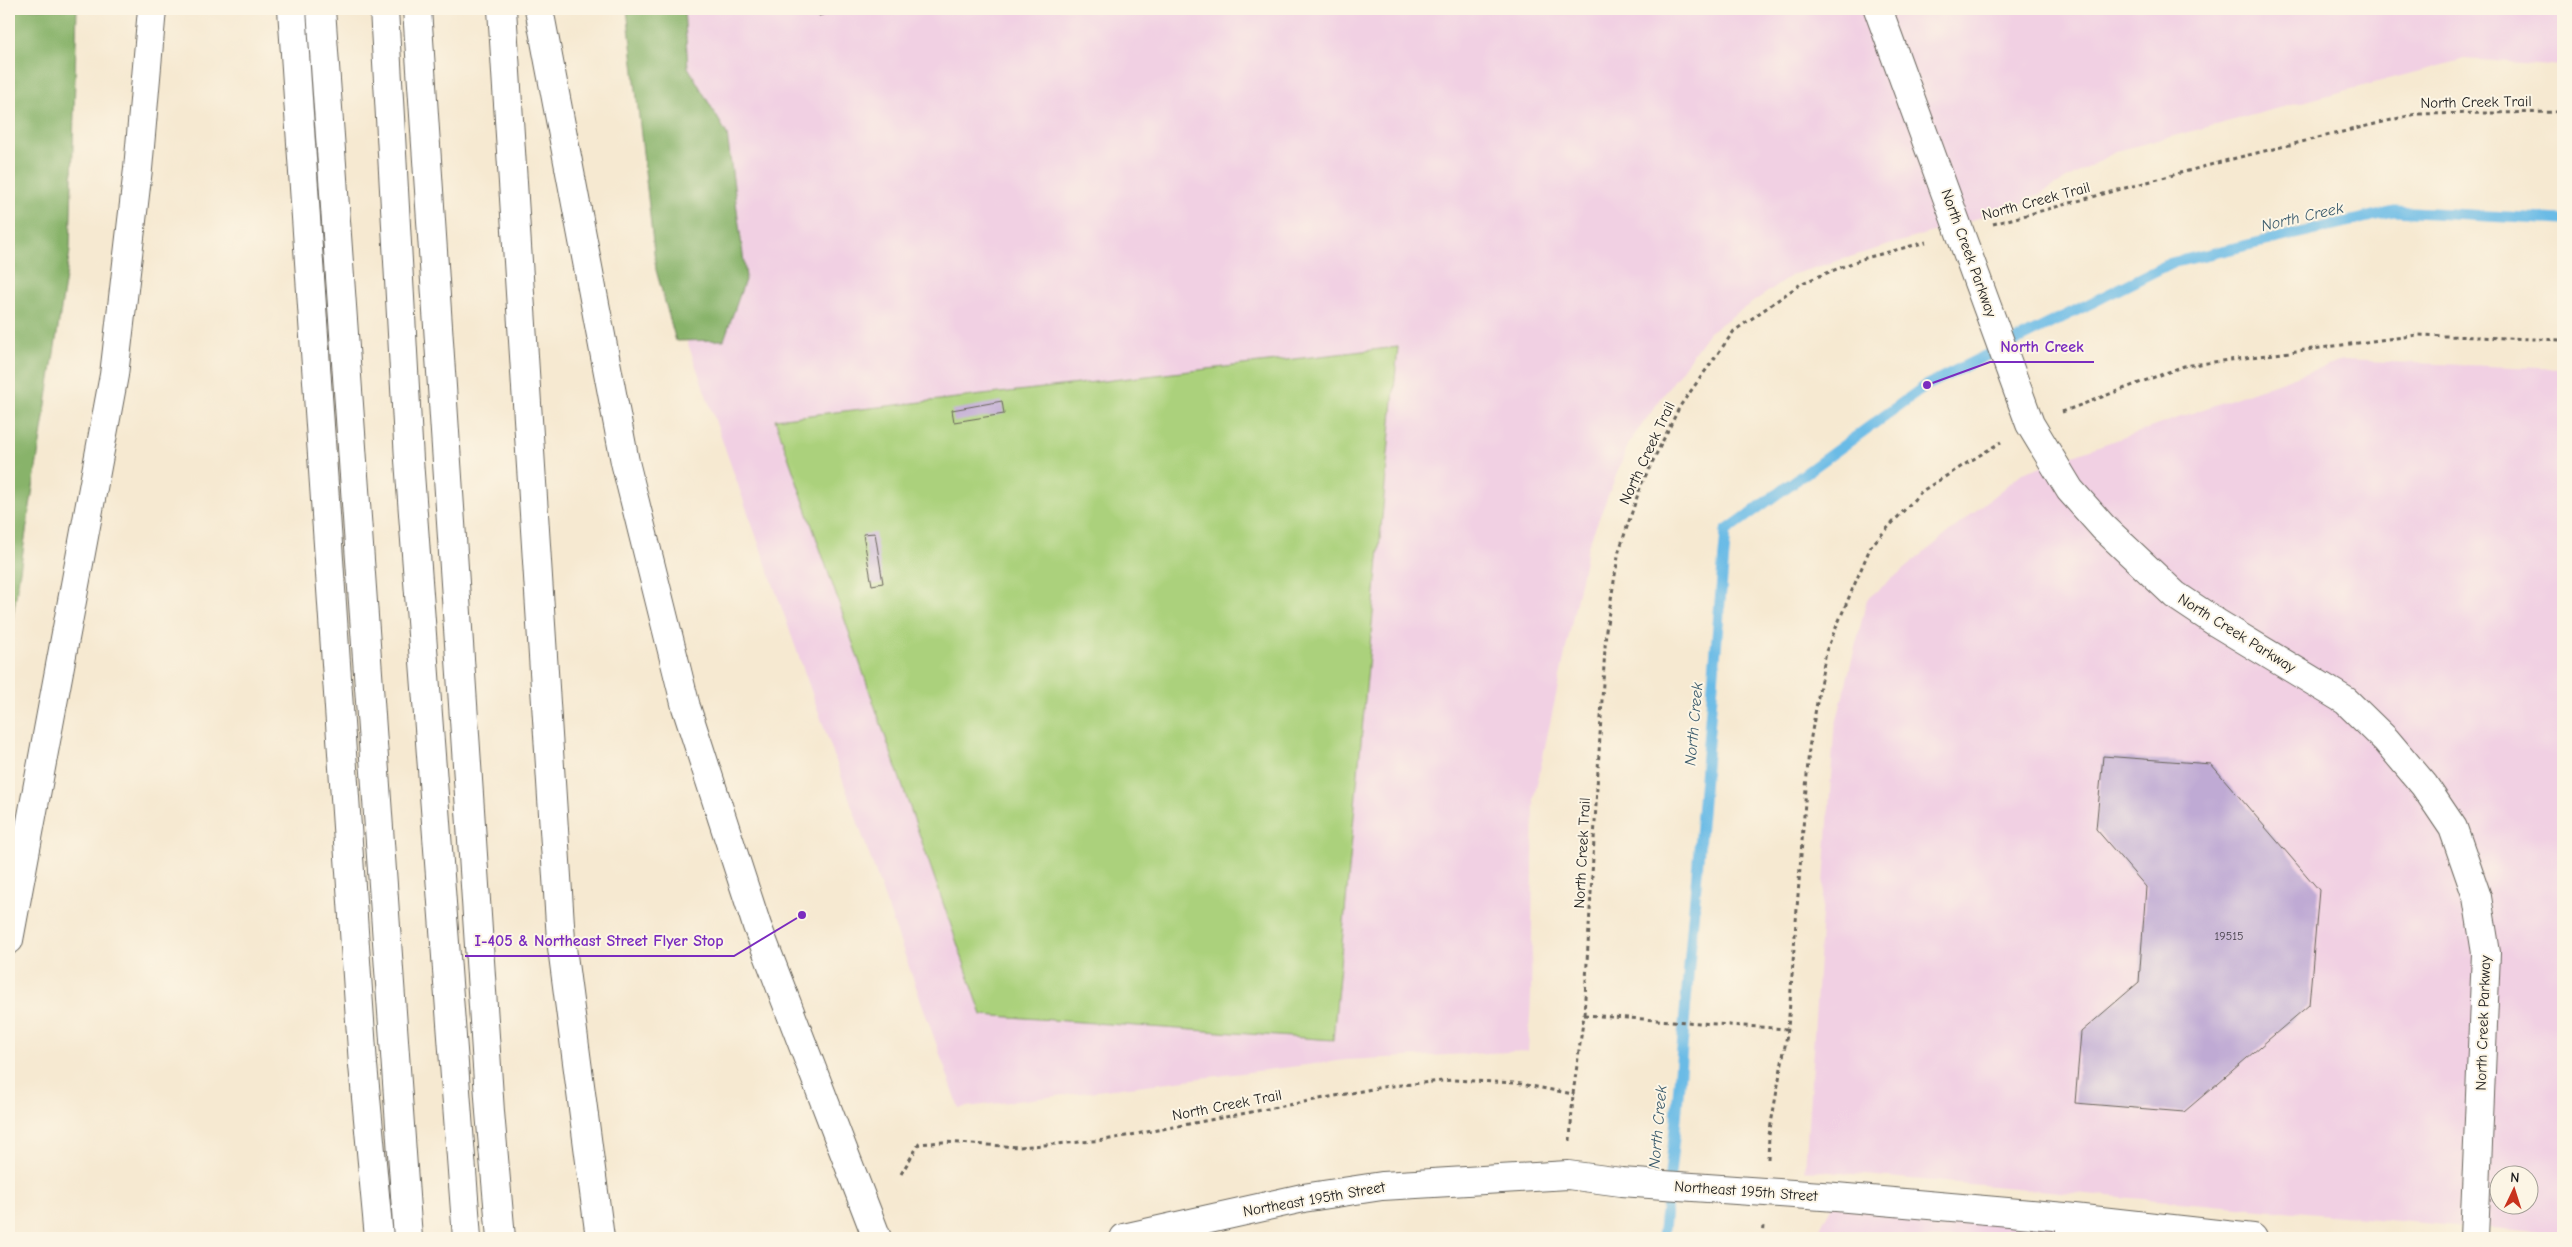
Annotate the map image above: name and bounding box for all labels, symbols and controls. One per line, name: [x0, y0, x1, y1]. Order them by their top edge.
street label: North Creek Trail: [2420, 92, 2532, 112]
street label: North Creek Trail: [1980, 178, 2092, 224]
street label: North Creek Parkway: [1937, 186, 2001, 320]
water label: North Creek: [2259, 199, 2345, 235]
callout: North Creek: [1990, 331, 2094, 362]
text: North Creek: [2000, 338, 2084, 356]
street label: North Creek Trail: [1615, 399, 1679, 507]
street label: North Creek Parkway: [2175, 590, 2299, 677]
water label: North Creek: [1681, 681, 1707, 767]
street label: North Creek Trail: [1570, 797, 1594, 909]
callout: I-405 & Northeast Street Flyer Stop: [465, 925, 734, 956]
house number: 19515: [2215, 929, 2243, 943]
text: I-405 & Northeast Street Flyer Stop: [474, 932, 724, 950]
street label: North Creek Parkway: [2472, 955, 2494, 1091]
water label: North Creek: [1645, 1084, 1671, 1170]
street label: North Creek Trail: [1171, 1086, 1283, 1124]
north arrow: [2490, 1164, 2540, 1214]
text: N: [2510, 1169, 2520, 1186]
street label: Northeast 195th Street: [1674, 1177, 1819, 1205]
street label: Northeast 195th Street: [1242, 1178, 1387, 1220]

